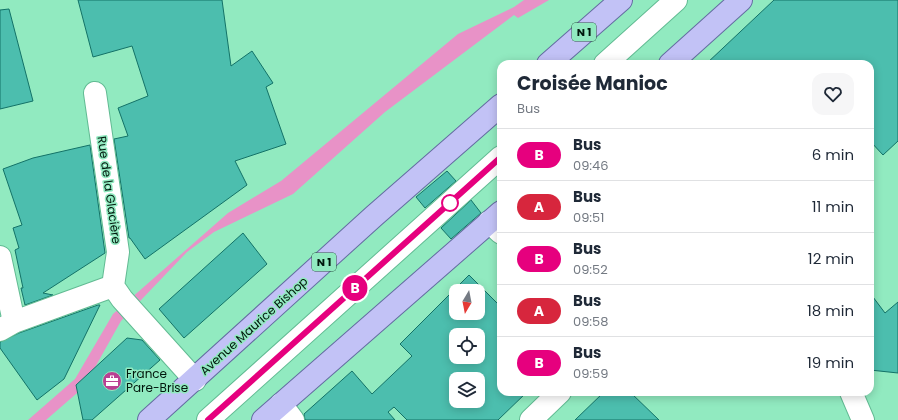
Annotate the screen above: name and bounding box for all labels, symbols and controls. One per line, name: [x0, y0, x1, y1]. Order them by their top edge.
road number: N 1: [572, 23, 596, 41]
text: Croisée Manioc: [517, 70, 668, 97]
button: heart: [812, 73, 854, 115]
text: Bus: [517, 99, 540, 118]
text: Bus: [573, 134, 601, 155]
street label: Rue de la Glacière: [94, 135, 125, 245]
text: 6 min: [812, 144, 854, 165]
text: B: [534, 145, 544, 165]
text: 09:46: [573, 156, 609, 175]
text: Bus: [573, 186, 601, 207]
unlabelled marker: [441, 194, 459, 212]
text: 11 min: [812, 196, 854, 217]
text: A: [534, 197, 544, 217]
text: 09:51: [573, 208, 604, 227]
text: Bus: [573, 238, 601, 259]
text: 12 min: [808, 248, 854, 269]
text: B: [534, 249, 544, 269]
road number: N 1: [312, 253, 336, 271]
text: 09:52: [573, 260, 608, 279]
street label: Avenue Maurice Bishop: [196, 273, 311, 379]
line badge: B: [342, 275, 368, 301]
text: B: [350, 278, 360, 298]
north arrow: [449, 284, 485, 320]
map controls: [449, 284, 485, 408]
text: Bus: [573, 290, 601, 311]
text: 18 min: [807, 300, 854, 321]
text: A: [534, 301, 544, 321]
text: 09:58: [573, 312, 609, 331]
button: locate: [449, 328, 485, 364]
text: Bus: [573, 342, 601, 363]
text: 19 min: [807, 352, 854, 373]
text: B: [534, 353, 544, 373]
text: 09:59: [573, 364, 608, 383]
place label: France Pare-Brise: [126, 365, 188, 396]
office icon: France Pare-Brise: [101, 370, 123, 392]
button: layers: [449, 372, 485, 408]

